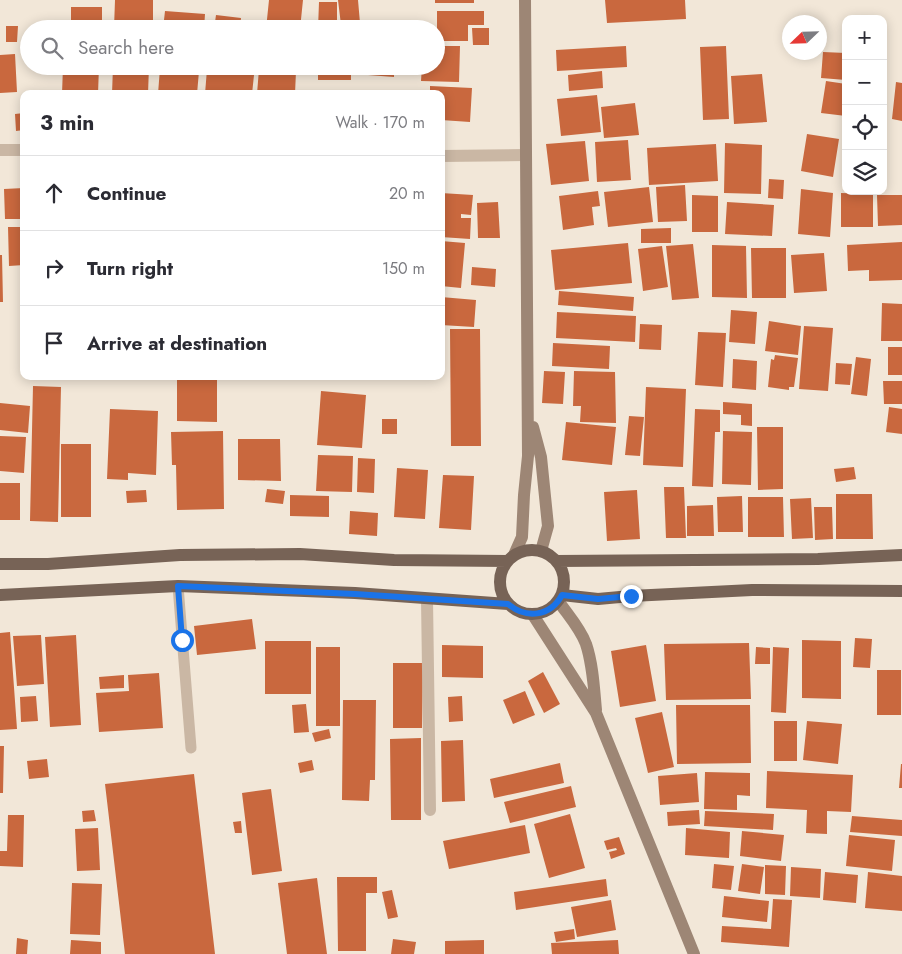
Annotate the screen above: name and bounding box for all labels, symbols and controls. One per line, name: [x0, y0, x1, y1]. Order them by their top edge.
north arrow: [782, 15, 827, 60]
map controls: [842, 15, 887, 195]
button: +: [842, 15, 887, 60]
search box: [20, 20, 445, 75]
icon: search: [38, 34, 66, 62]
text: Search here: [78, 34, 174, 61]
button: −: [842, 60, 887, 105]
button: locate: [842, 105, 887, 150]
text: 3 min: [40, 108, 94, 138]
text: Walk · 170 m: [335, 111, 425, 134]
button: layers: [842, 150, 887, 195]
icon: ahead: [40, 179, 68, 207]
text: Continue: [87, 180, 166, 207]
text: 20 m: [389, 182, 425, 205]
icon: right: [40, 254, 68, 282]
text: Turn right: [87, 255, 173, 282]
text: 150 m: [382, 257, 425, 280]
icon: arrive: [40, 329, 68, 357]
text: Arrive at destination: [87, 330, 267, 357]
route end: [620, 585, 643, 608]
route start: [171, 629, 194, 652]

